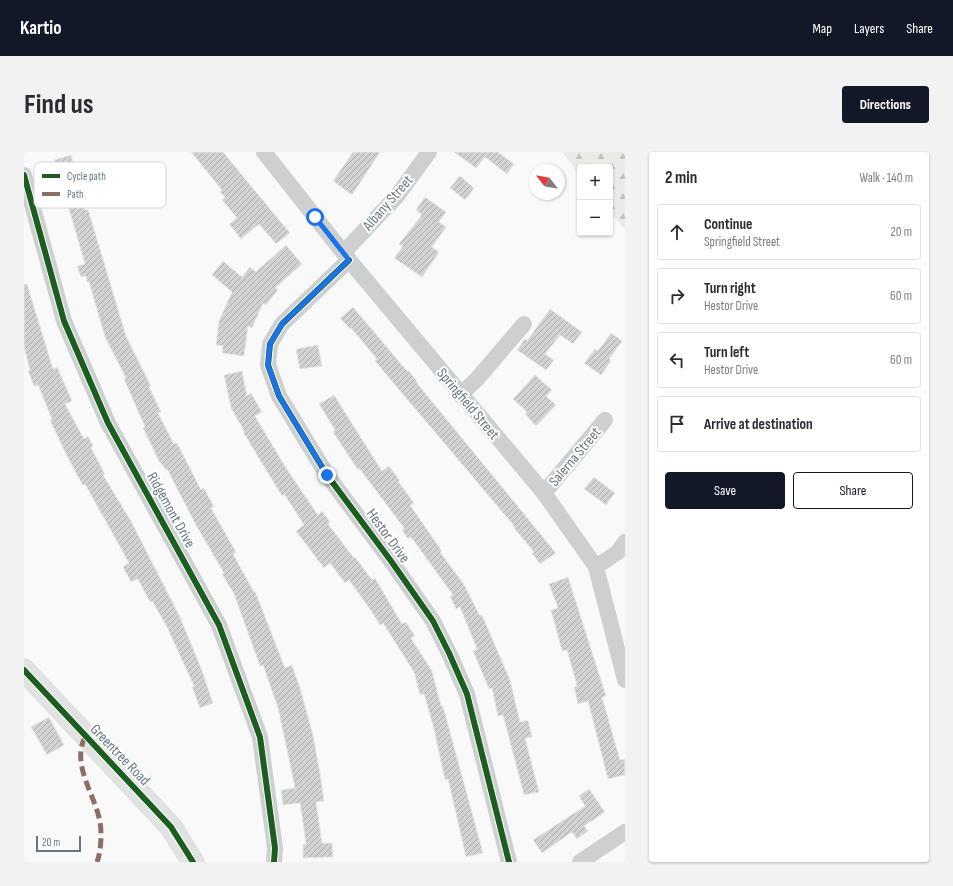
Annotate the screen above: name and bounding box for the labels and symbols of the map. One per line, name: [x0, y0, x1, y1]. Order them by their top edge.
legend: [34, 162, 166, 208]
north arrow: [529, 164, 565, 200]
text: Cycle path: [67, 170, 106, 183]
street label: Albany Street: [358, 171, 418, 235]
text: Path: [67, 188, 84, 201]
route start: [306, 208, 324, 226]
street label: Springfield Street: [433, 364, 504, 444]
street label: Salerna Street: [545, 423, 606, 491]
route end: [318, 466, 336, 484]
street label: Ridgemont Drive: [142, 469, 200, 551]
street label: Hestor Drive: [362, 505, 414, 567]
street label: Greentree Road: [86, 720, 154, 790]
scale bar: [36, 834, 81, 853]

